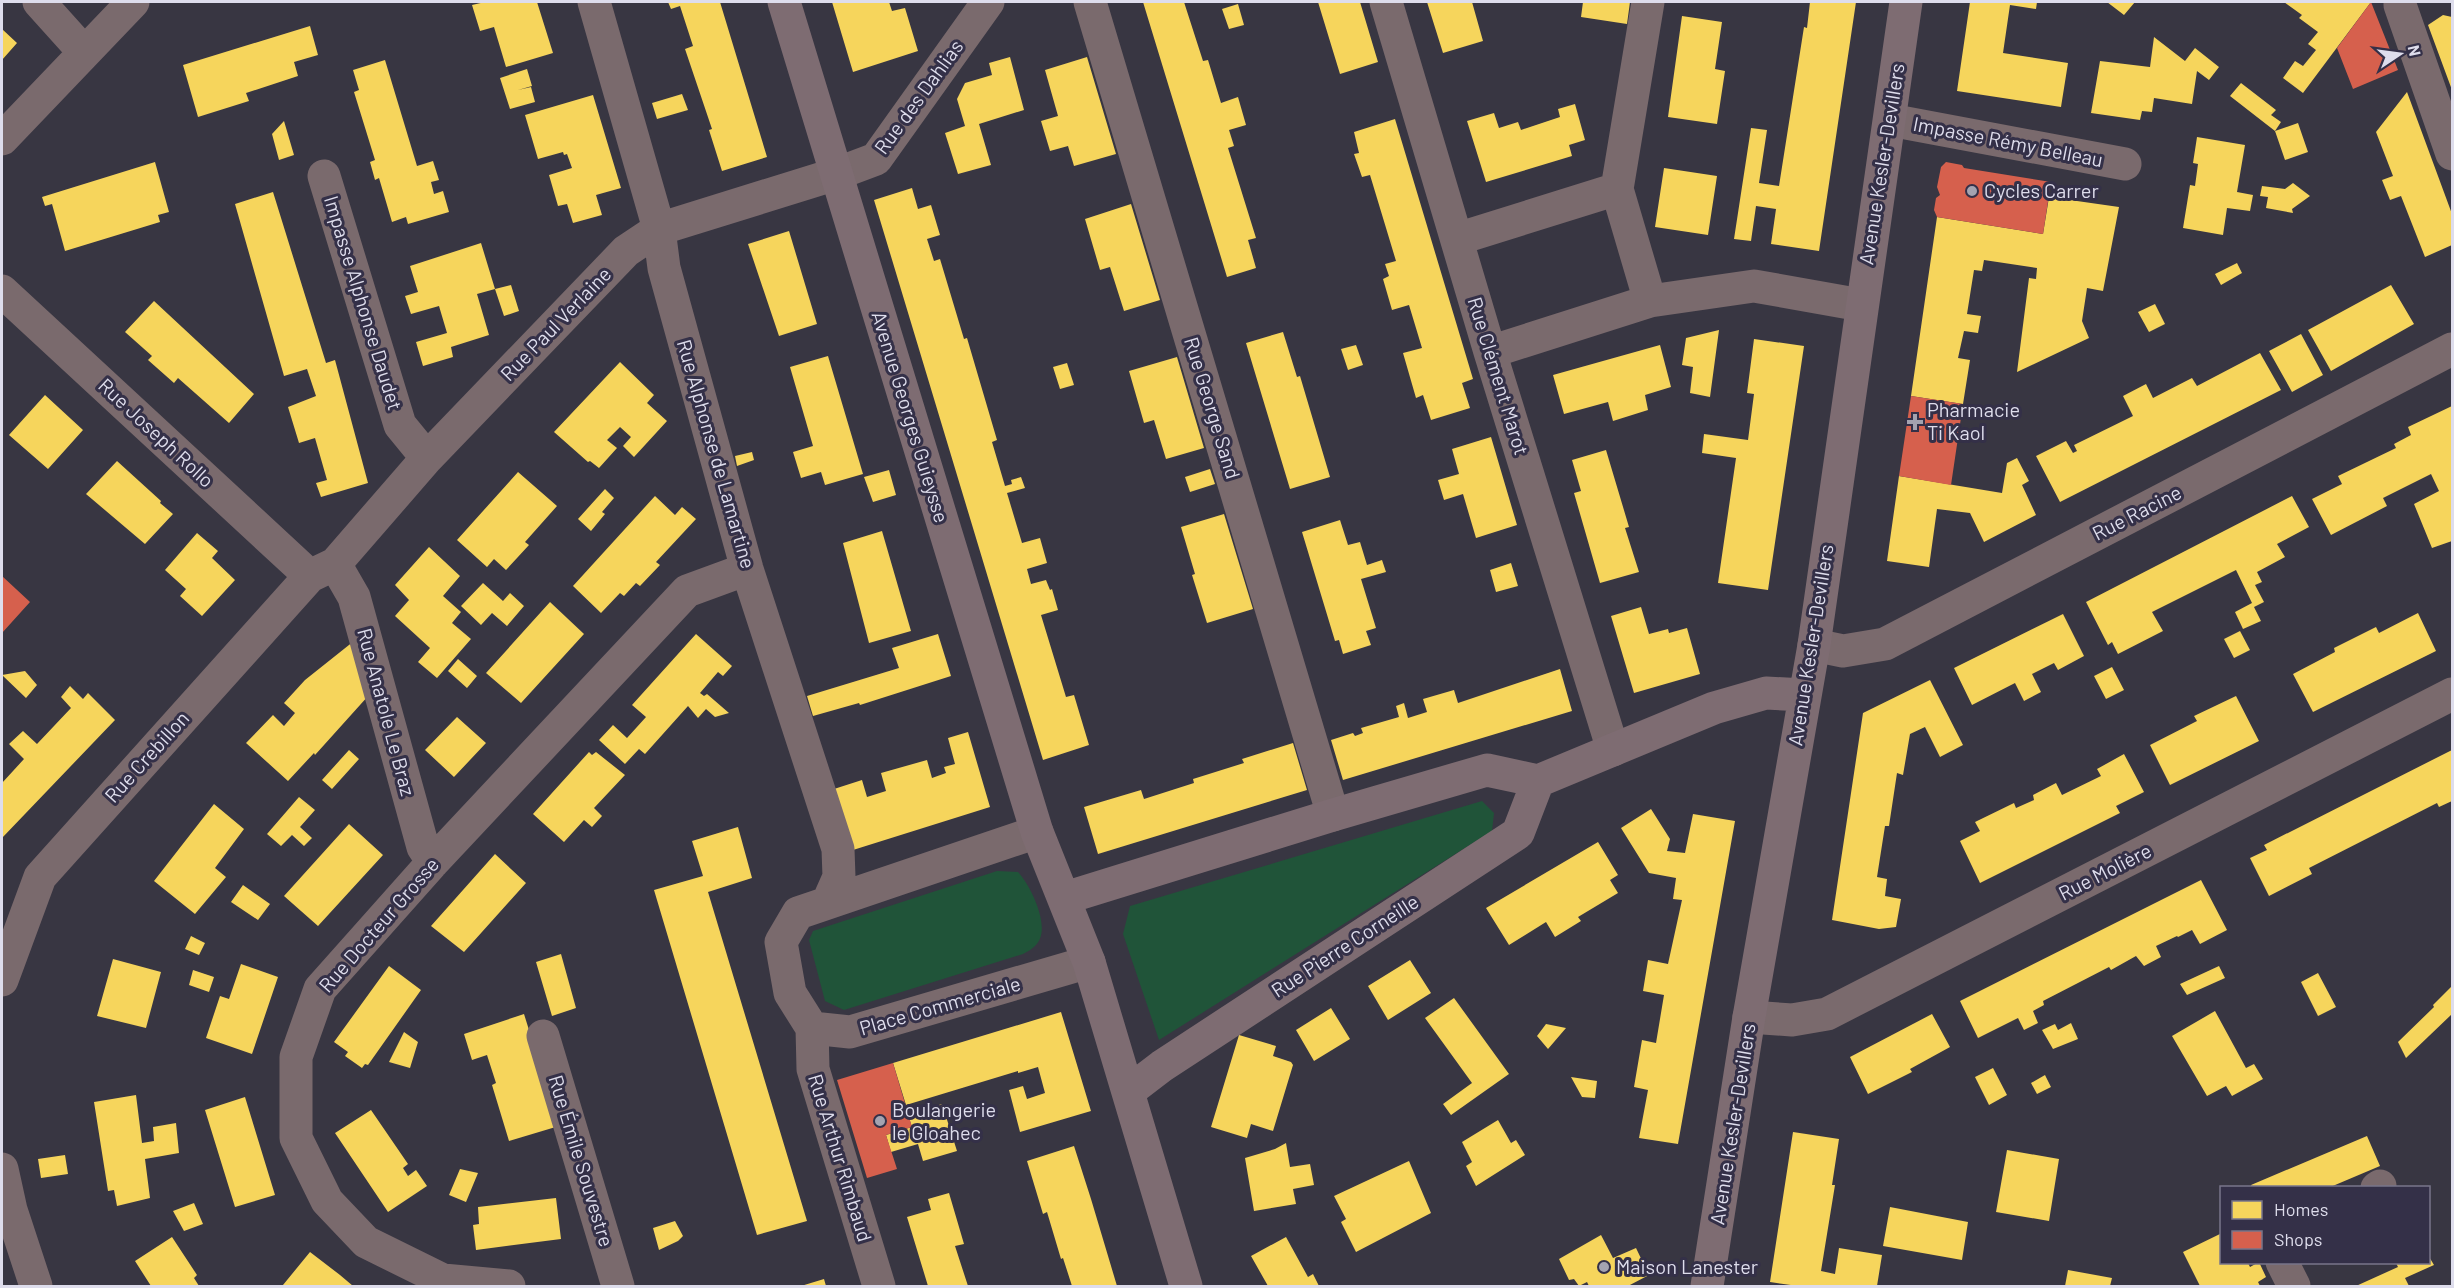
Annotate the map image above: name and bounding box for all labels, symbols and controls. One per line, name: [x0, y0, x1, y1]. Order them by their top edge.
north arrow: [2370, 24, 2430, 84]
street label: Rue des Dahlias: [869, 35, 968, 158]
text: N: [2405, 43, 2426, 58]
street label: Avenue Kesler-Devillers: [1853, 61, 1909, 266]
street label: Impasse Rémy Belleau: [1911, 111, 2105, 171]
place label: Cycles Carrer: [1984, 178, 2099, 202]
marker: Cycles Carrer: [1965, 184, 1979, 198]
street label: Impasse Alphonse Daudet: [320, 193, 408, 413]
street label: Rue Paul Verlaine: [495, 261, 616, 385]
street label: Rue Clément Marot: [1464, 294, 1534, 458]
street label: Avenue Georges Guieysse: [867, 308, 955, 525]
street label: Rue George Sand: [1180, 334, 1246, 482]
street label: Rue Alphonse de Lamartine: [673, 336, 761, 571]
street label: Rue Joseph Rollo: [94, 373, 219, 492]
place label: Pharmacie Ti Kaol: [1927, 397, 2020, 444]
marker: Pharmacie Ti Kaol: [1908, 415, 1922, 429]
street label: Rue Racine: [2088, 479, 2185, 545]
street label: Avenue Kesler-Devillers: [1782, 542, 1838, 747]
street label: Rue Anatole Le Braz: [353, 625, 421, 798]
street label: Rue Crebillon: [99, 706, 193, 807]
street label: Rue Molière: [2054, 837, 2155, 905]
street label: Rue Docteur Grosse: [313, 852, 443, 997]
street label: Rue Pierre Corneille: [1266, 889, 1423, 1002]
street label: Place Commerciale: [856, 971, 1023, 1040]
street label: Avenue Kesler-Devillers: [1704, 1021, 1760, 1226]
street label: Rue Arthur Rimbaud: [804, 1071, 878, 1244]
street label: Rue Émile Souvestre: [544, 1072, 619, 1249]
place label: Boulangerie le Gloahec: [892, 1097, 996, 1144]
marker: Boulangerie le Gloahec: [873, 1114, 887, 1128]
legend: [2220, 1186, 2430, 1264]
text: Homes: [2274, 1198, 2328, 1220]
text: Shops: [2274, 1228, 2323, 1250]
place label: Maison Lanester: [1616, 1254, 1758, 1278]
marker: Maison Lanester: [1597, 1260, 1611, 1274]

